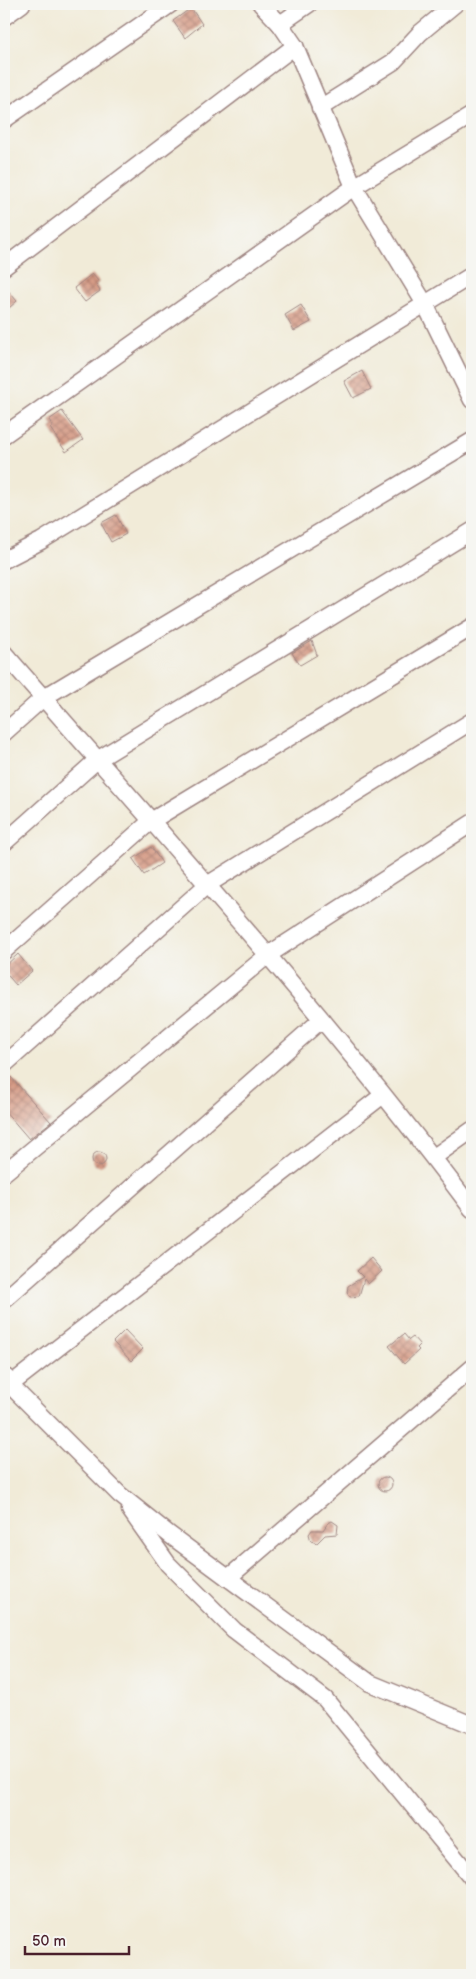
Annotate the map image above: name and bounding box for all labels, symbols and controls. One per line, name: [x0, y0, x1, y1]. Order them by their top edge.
scale bar: [25, 1924, 129, 1956]
text: 50 m: [32, 1932, 66, 1951]

